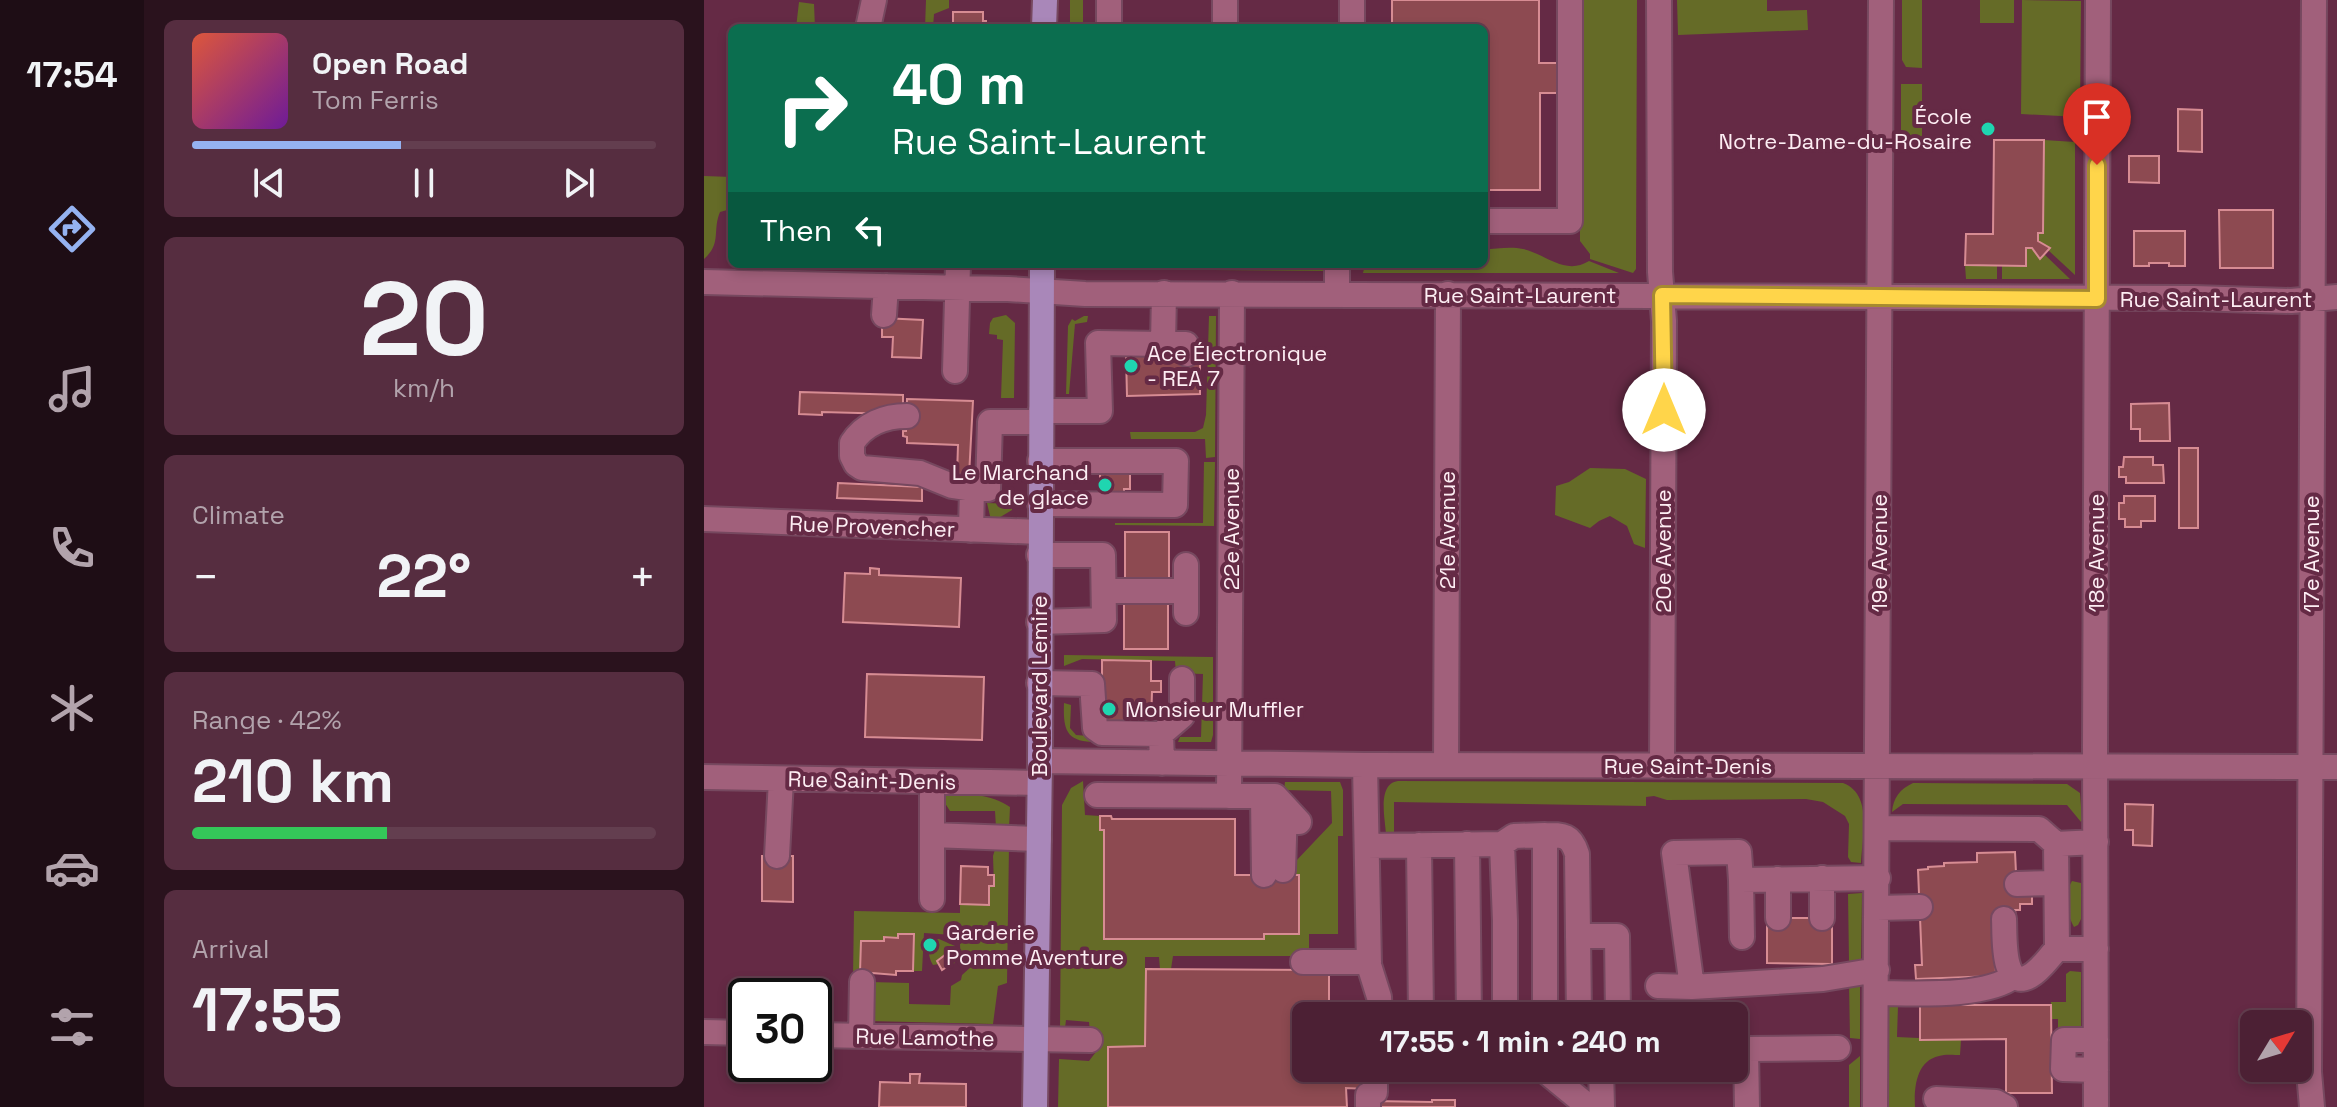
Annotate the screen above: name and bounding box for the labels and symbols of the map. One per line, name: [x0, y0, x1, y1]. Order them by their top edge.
pin: [2063, 83, 2131, 165]
place label: École Notre-Dame-du-Rosaire: [1718, 102, 1972, 155]
marker: École Notre-Dame-du-Rosaire: [1979, 120, 1997, 138]
street label: Rue Saint-Laurent: [1424, 281, 1616, 309]
street label: Rue Saint-Laurent: [2120, 285, 2312, 313]
place label: Ace Électronique - REA 7: [1147, 339, 1327, 392]
marker: Ace Électronique - REA 7: [1122, 357, 1140, 375]
position arrow: [1622, 368, 1706, 452]
place label: Le Marchand de glace: [952, 458, 1089, 511]
street label: 22e Avenue: [1217, 468, 1245, 590]
street label: 21e Avenue: [1433, 471, 1461, 589]
marker: Le Marchand de glace: [1096, 476, 1114, 494]
street label: 20e Avenue: [1649, 489, 1677, 613]
street label: 19e Avenue: [1865, 494, 1893, 612]
street label: 18e Avenue: [2082, 494, 2110, 613]
street label: 17e Avenue: [2297, 495, 2325, 613]
street label: Rue Provencher: [788, 509, 956, 543]
street label: Boulevard Lemire: [1025, 595, 1053, 777]
place label: Monsieur Muffler: [1125, 695, 1304, 723]
marker: Monsieur Muffler: [1100, 700, 1118, 718]
street label: Rue Saint-Denis: [1604, 752, 1772, 780]
street label: Rue Saint-Denis: [787, 765, 957, 795]
place label: Garderie Pomme Aventure: [946, 918, 1124, 971]
marker: Garderie Pomme Aventure: [921, 936, 939, 954]
speed limit sign: 30: [728, 978, 832, 1082]
north arrow: [2240, 1010, 2312, 1082]
street label: Rue Lamothe: [855, 1022, 995, 1052]

